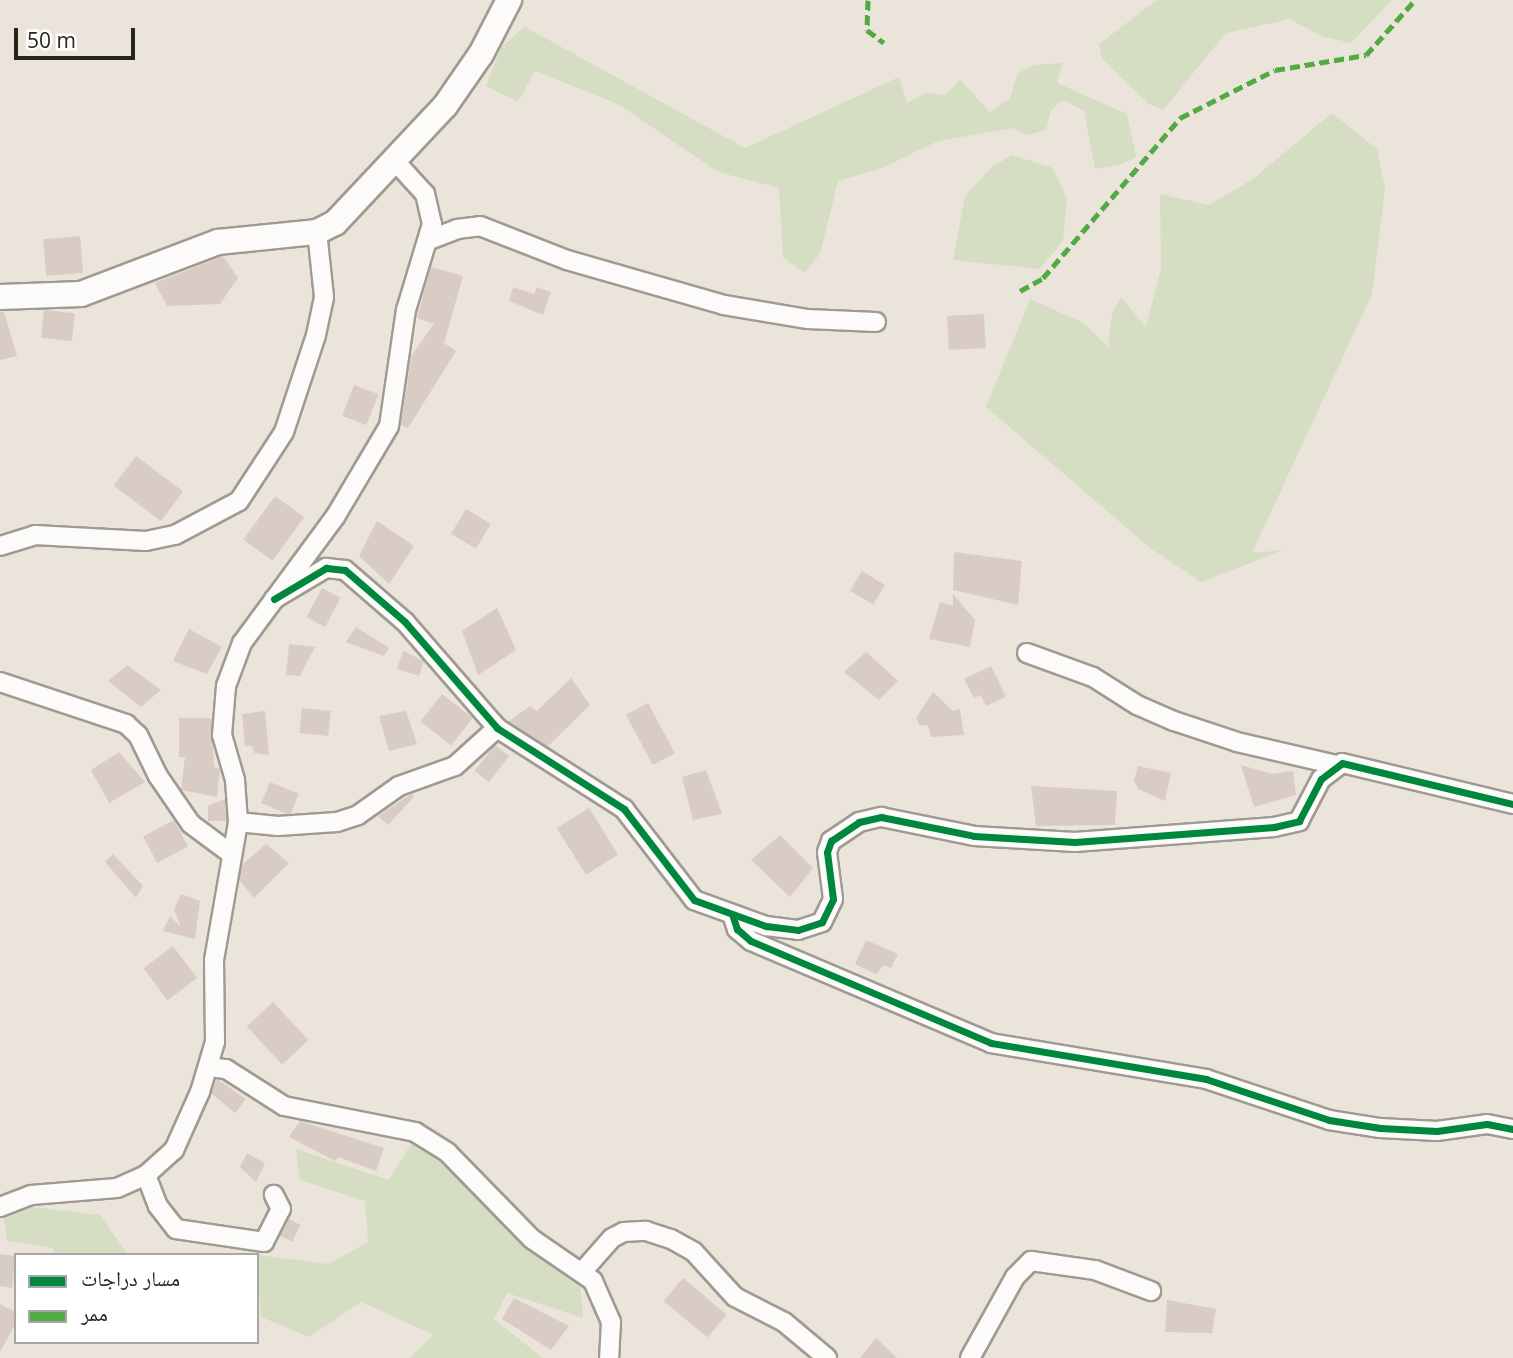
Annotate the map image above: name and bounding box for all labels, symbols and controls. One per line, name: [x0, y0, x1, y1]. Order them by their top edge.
scale bar: [18, 14, 138, 58]
text: 50 m: [27, 26, 76, 54]
legend: [14, 1253, 259, 1344]
text: مسار دراجات: [81, 1264, 180, 1292]
text: ممر: [81, 1299, 108, 1327]

